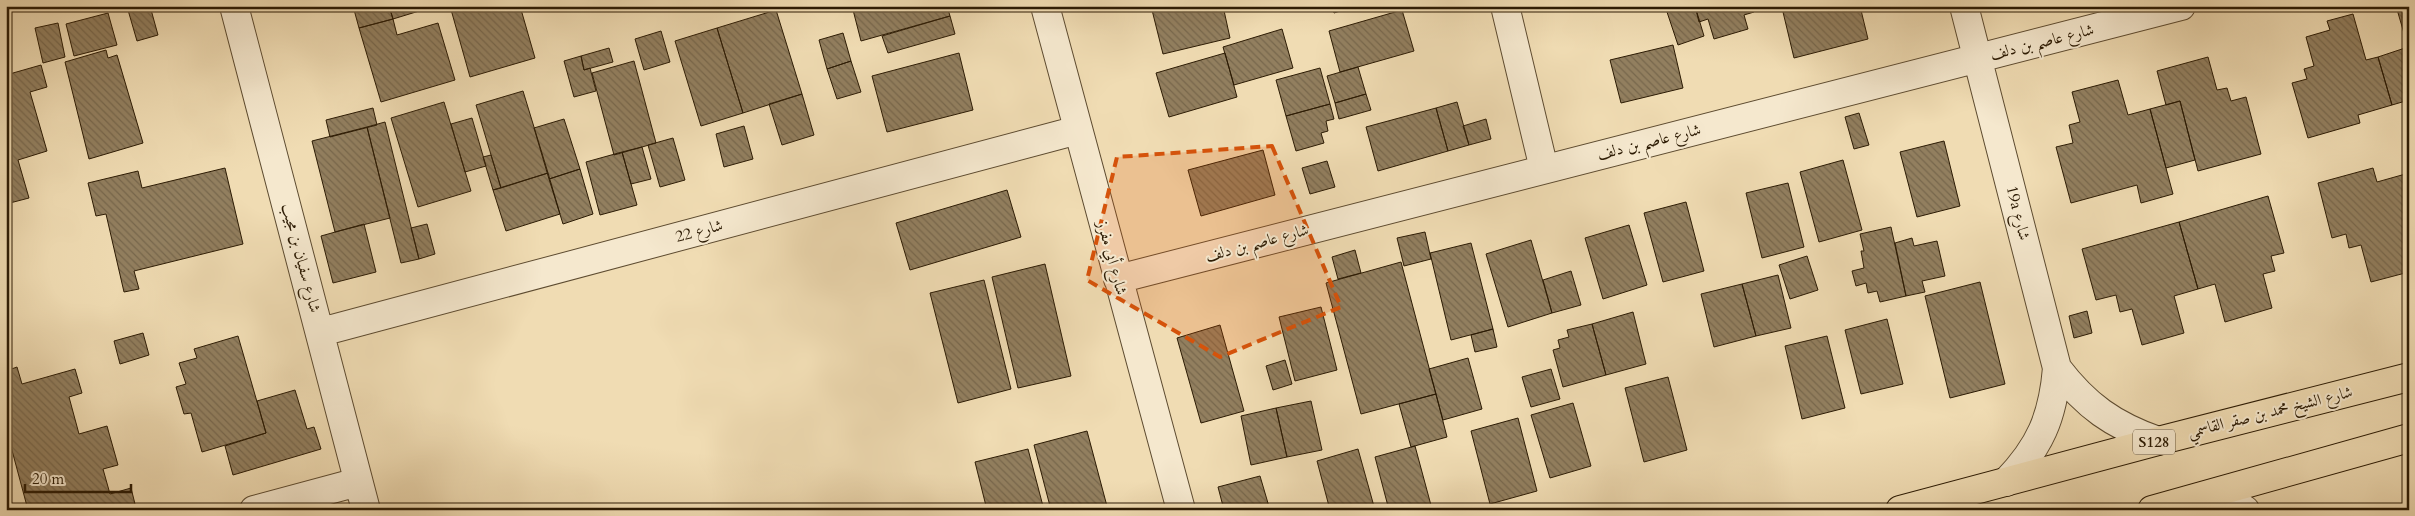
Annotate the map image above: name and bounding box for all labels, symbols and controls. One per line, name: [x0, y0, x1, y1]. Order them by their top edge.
street label: شارع عاصم بن دلف: [1988, 18, 2097, 70]
street label: شارع عاصم بن دلف: [1595, 118, 1704, 170]
street label: 19a شارع: [1999, 183, 2035, 243]
street label: شارع سفيان بن مجيب: [274, 201, 326, 316]
street label: شارع 22: [673, 214, 726, 250]
street label: شارع أبي مفرز: [1089, 216, 1133, 298]
street label: شارع عاصم بن دلف: [1203, 219, 1312, 272]
street label: شارع الشيخ محمد بن صقر القاسمي: [2185, 381, 2356, 447]
road number: S128: [2133, 430, 2175, 454]
scale bar: [25, 461, 131, 493]
text: 20 m: [32, 469, 64, 489]

